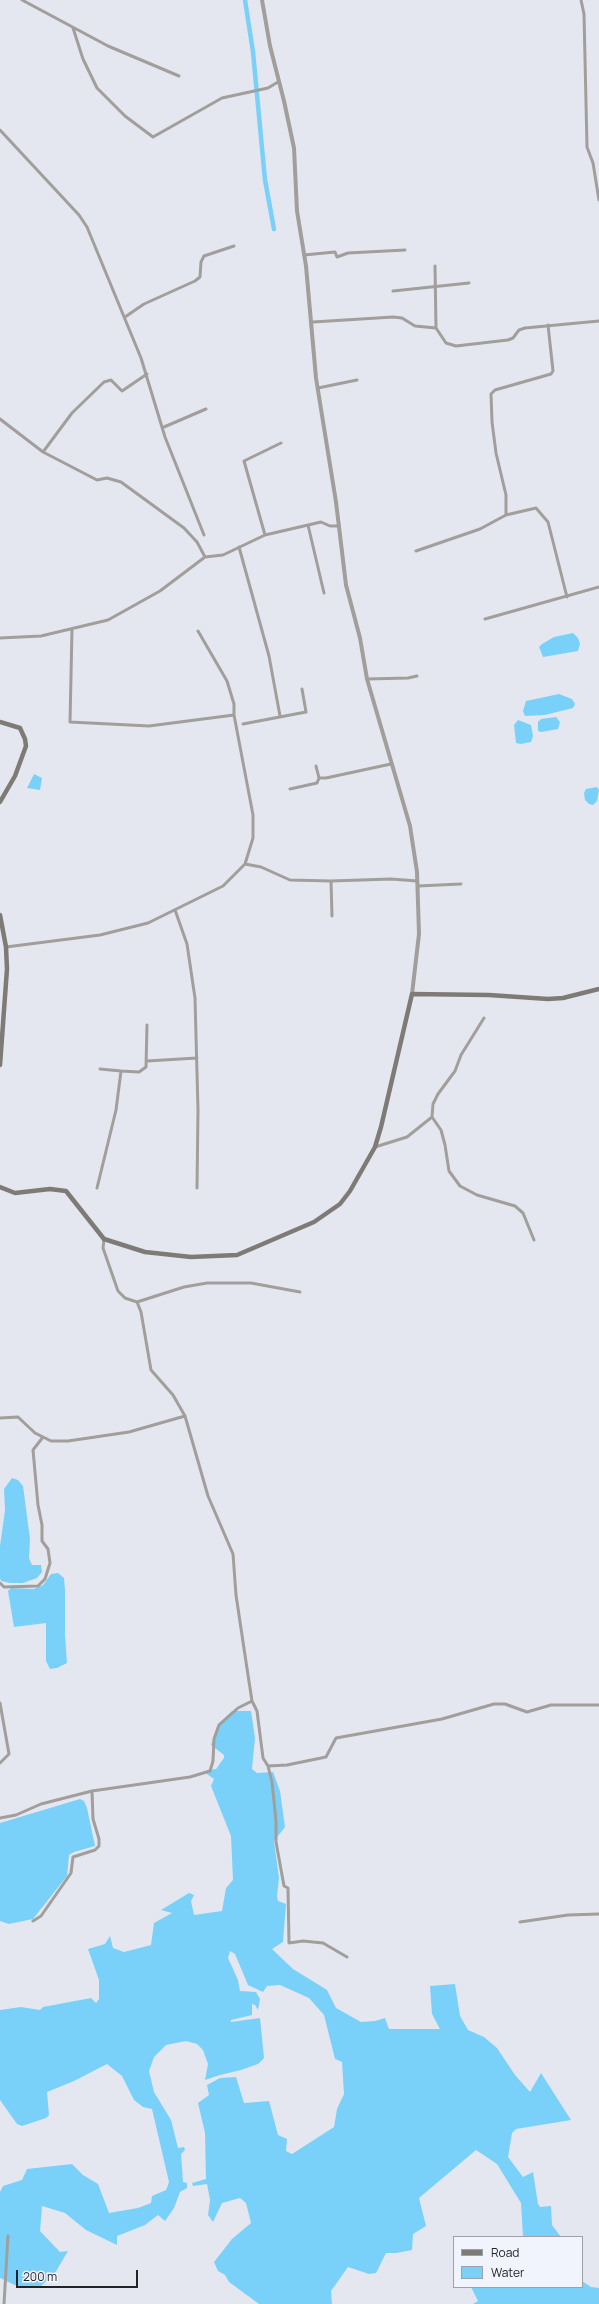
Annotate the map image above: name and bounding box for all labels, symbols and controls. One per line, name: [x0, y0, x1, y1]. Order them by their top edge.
legend: [453, 2236, 583, 2288]
text: Road: [491, 2244, 519, 2261]
scale bar: [18, 2262, 140, 2288]
text: Water: [491, 2264, 524, 2281]
text: 200 m: [23, 2268, 57, 2285]

